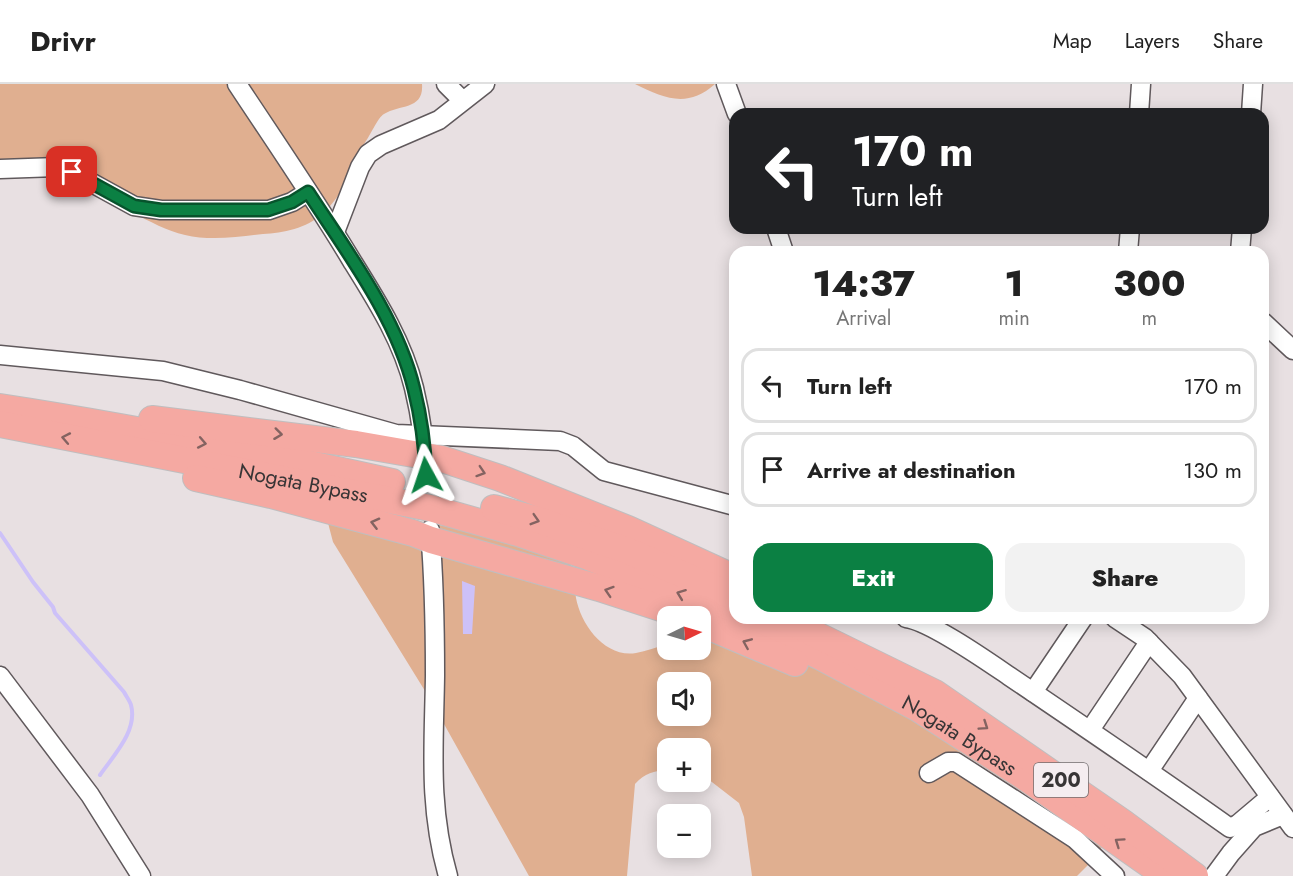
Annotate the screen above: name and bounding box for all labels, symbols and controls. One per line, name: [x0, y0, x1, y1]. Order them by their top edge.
text: Drivr: [30, 21, 96, 62]
text: Map: [1053, 26, 1092, 56]
text: Layers: [1125, 26, 1180, 56]
text: Share: [1213, 26, 1263, 56]
text: 170 m: [852, 121, 974, 182]
icon: left: [753, 132, 831, 210]
pin: [46, 146, 97, 197]
icon: arrive: [55, 155, 88, 188]
text: Turn left: [852, 177, 942, 216]
text: 14:37: [813, 257, 915, 309]
text: 1: [1005, 257, 1024, 309]
text: 300: [1113, 257, 1185, 309]
text: Arrival: [836, 304, 891, 333]
text: min: [998, 304, 1030, 333]
text: m: [1142, 304, 1157, 333]
icon: left: [756, 369, 789, 402]
text: Turn left: [807, 370, 892, 402]
text: 170 m: [1184, 370, 1242, 402]
one-way arrow: [274, 427, 283, 440]
one-way arrow: [62, 432, 72, 445]
one-way arrow: [197, 436, 207, 449]
position arrow: [394, 443, 458, 507]
icon: arrive: [756, 453, 789, 486]
text: Arrive at destination: [807, 454, 1016, 486]
text: 130 m: [1183, 454, 1242, 486]
street label: Nogata Bypass: [236, 456, 371, 511]
one-way arrow: [475, 465, 486, 477]
one-way arrow: [530, 513, 540, 525]
one-way arrow: [370, 518, 380, 531]
button: Exit: [753, 543, 993, 612]
button: Share: [1005, 543, 1245, 612]
one-way arrow: [605, 586, 615, 598]
one-way arrow: [676, 589, 687, 601]
north arrow: [657, 606, 711, 660]
map controls: [657, 606, 711, 858]
one-way arrow: [743, 638, 754, 650]
button: sound: [657, 672, 711, 726]
street label: Nogata Bypass: [897, 688, 1023, 783]
one-way arrow: [978, 718, 988, 730]
button: +: [657, 738, 711, 792]
road number: 200: [1034, 763, 1088, 797]
button: −: [657, 804, 711, 858]
one-way arrow: [1114, 838, 1125, 849]

